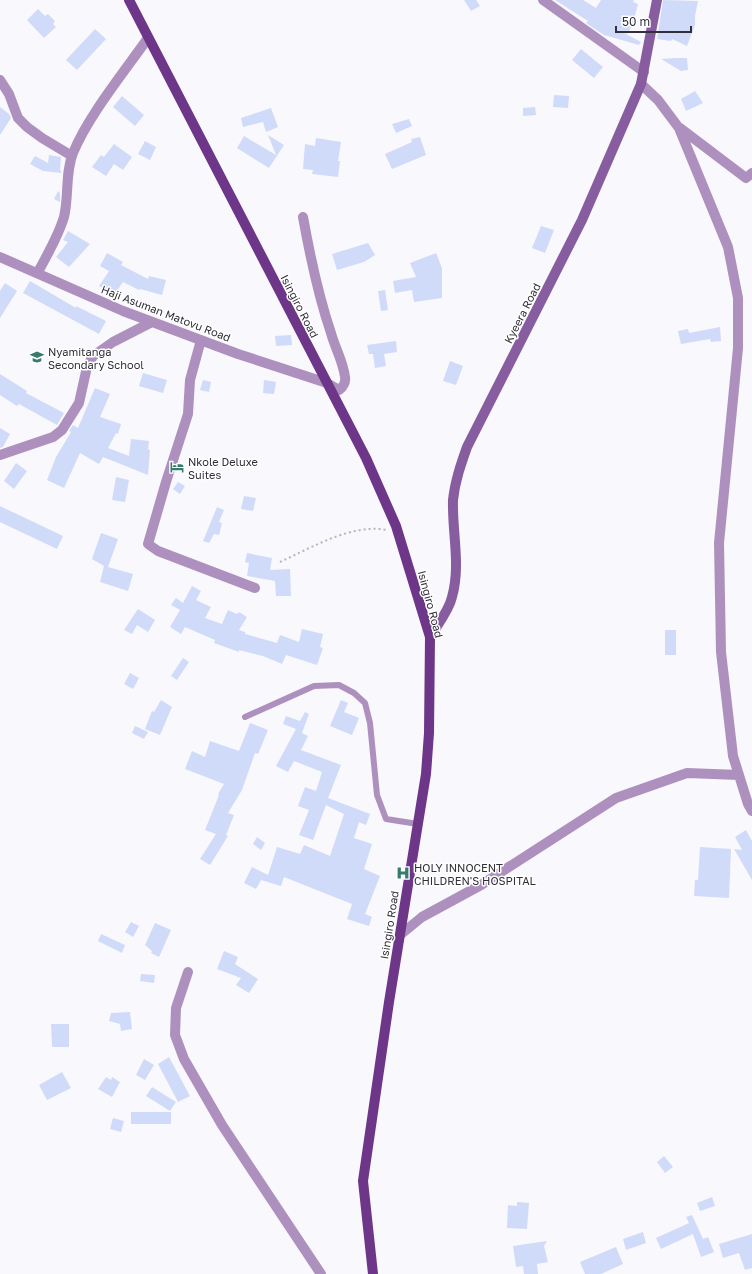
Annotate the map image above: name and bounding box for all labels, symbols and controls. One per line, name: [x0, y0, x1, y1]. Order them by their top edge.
scale bar: [616, 8, 691, 34]
text: 50 m: [622, 14, 650, 29]
street label: Isingiro Road: [278, 272, 322, 340]
street label: Kyeera Road: [501, 281, 543, 345]
street label: Haji Asuman Matovu Road: [100, 282, 232, 344]
place label: Nyamitanga Secondary School: [48, 345, 144, 371]
school or university icon: Nyamitanga Secondary School: [29, 349, 45, 365]
place label: Nkole Deluxe Suites: [188, 455, 258, 481]
hotel icon: Nkole Deluxe Suites: [169, 459, 185, 475]
street label: Isingiro Road: [416, 569, 446, 639]
place label: HOLY INNOCENT CHILDREN'S HOSPITAL: [414, 861, 537, 887]
hospital icon: HOLY INNOCENT CHILDREN'S HOSPITAL: [395, 865, 411, 881]
street label: Isingiro Road: [377, 890, 401, 960]

